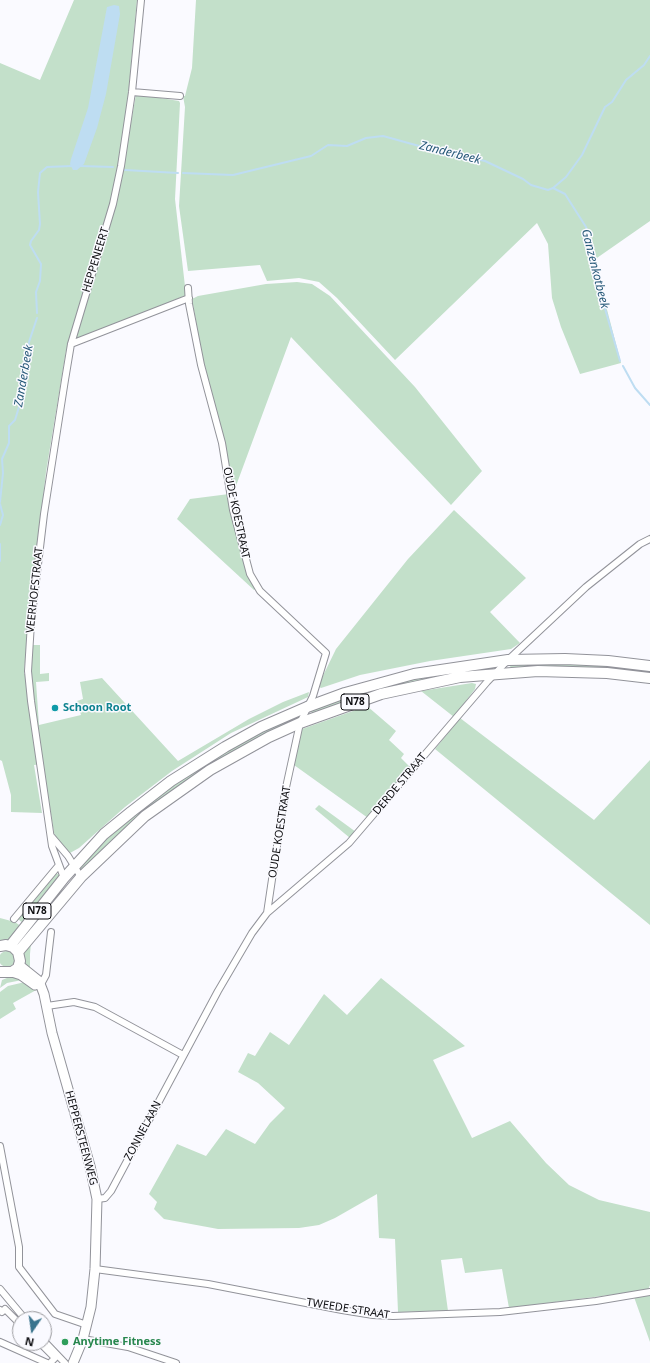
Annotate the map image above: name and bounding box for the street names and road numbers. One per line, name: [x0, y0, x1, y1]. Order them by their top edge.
street label: HEPPENEERT: [80, 226, 112, 294]
street label: OUDE KOESTRAAT: [220, 466, 252, 560]
street label: VEERHOFSTRAAT: [24, 546, 46, 634]
road number: N78: [341, 694, 369, 710]
street label: DERDE STRAAT: [370, 750, 430, 818]
street label: OUDE KOESTRAAT: [266, 785, 294, 879]
road number: N78: [23, 903, 51, 919]
street label: HEPPERSTEENWEG: [62, 1089, 100, 1187]
street label: ZONNELAAN: [122, 1099, 164, 1163]
street label: TWEEDE STRAAT: [305, 1296, 391, 1322]

